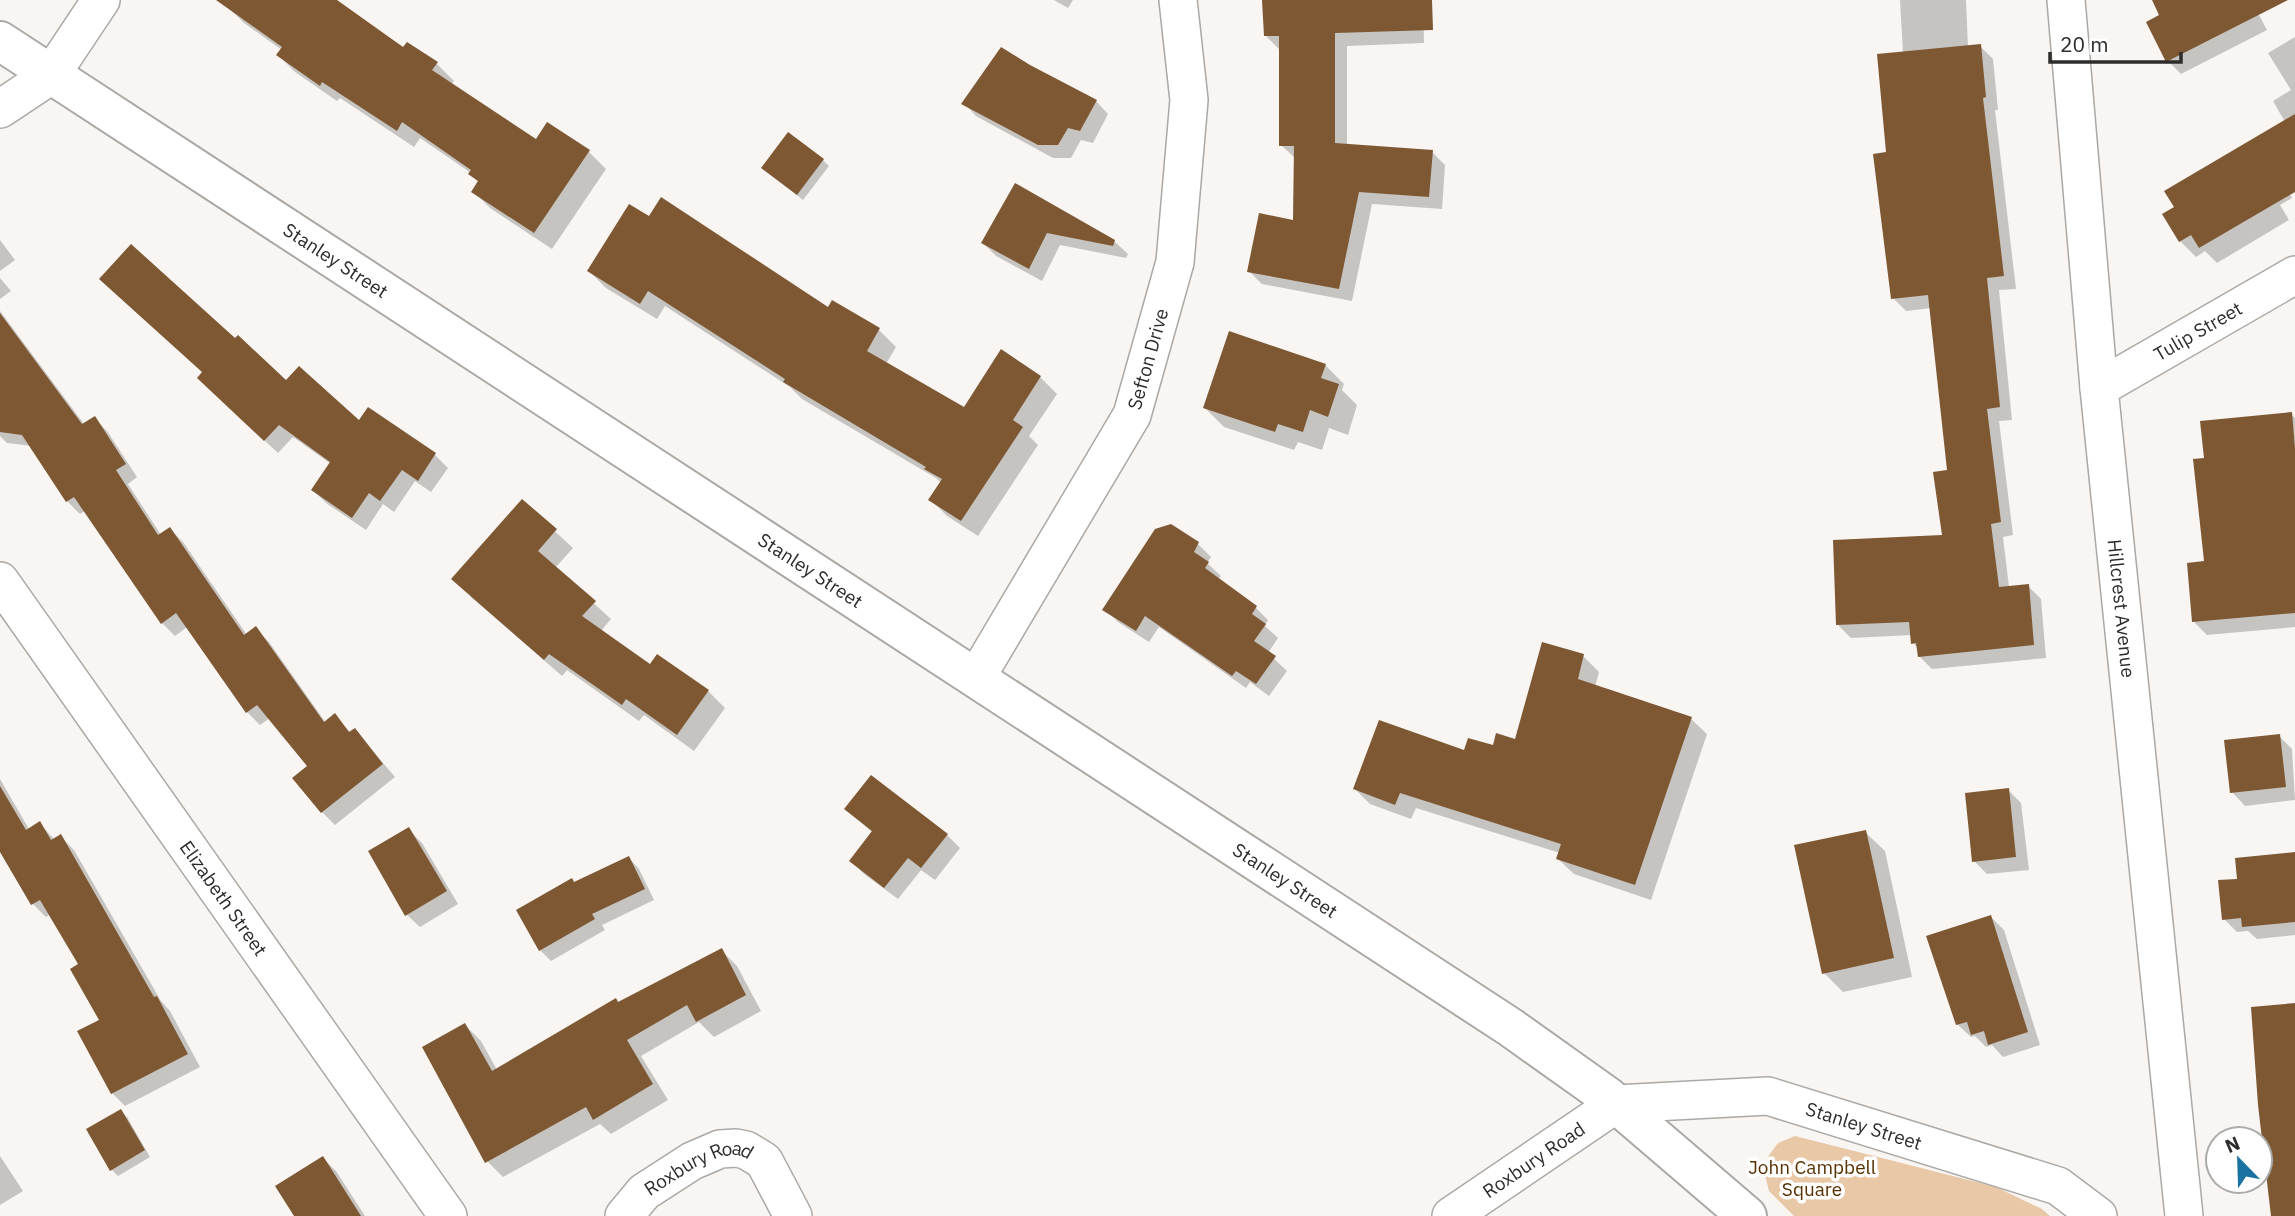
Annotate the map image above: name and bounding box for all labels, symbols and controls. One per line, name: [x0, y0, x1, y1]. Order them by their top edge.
scale bar: [2050, 21, 2181, 65]
text: 20 m: [2060, 30, 2109, 58]
street label: Stanley Street: [279, 217, 393, 303]
street label: Tulip Street: [2149, 296, 2246, 366]
street label: Sefton Drive: [1122, 306, 1173, 412]
street label: Stanley Street: [754, 527, 867, 613]
street label: Hillcrest Avenue: [2103, 538, 2141, 679]
street label: Elizabeth Street: [175, 836, 273, 960]
street label: Stanley Street: [1228, 837, 1342, 923]
street label: Stanley Street: [1803, 1096, 1925, 1155]
street label: Roxbury Road: [1478, 1117, 1590, 1203]
north arrow: [2204, 1125, 2274, 1195]
text: N: [2221, 1131, 2243, 1158]
street label: Roxbury Road: [640, 1135, 758, 1201]
park label: John Campbell Square: [1748, 1155, 1876, 1201]

